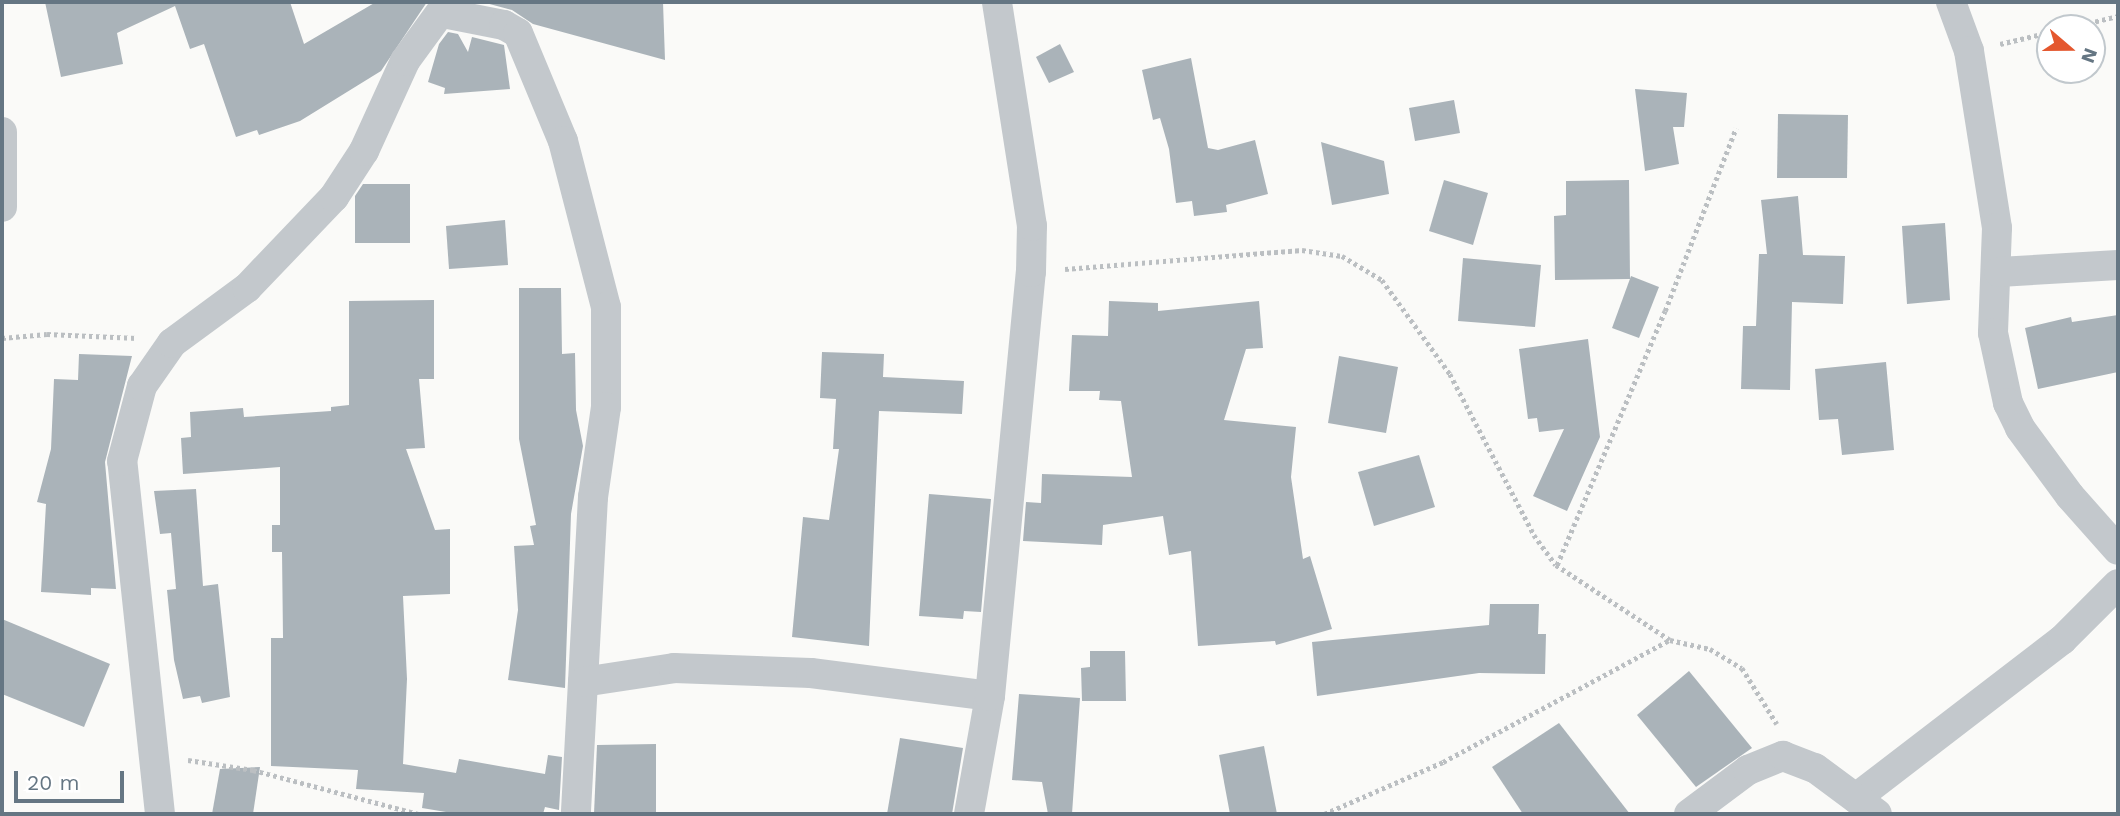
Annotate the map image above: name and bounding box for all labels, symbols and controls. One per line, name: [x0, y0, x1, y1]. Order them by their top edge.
north arrow: [2036, 14, 2106, 84]
text: N: [2076, 45, 2103, 66]
scale bar: [18, 756, 128, 800]
text: 20 m: [27, 770, 79, 795]

